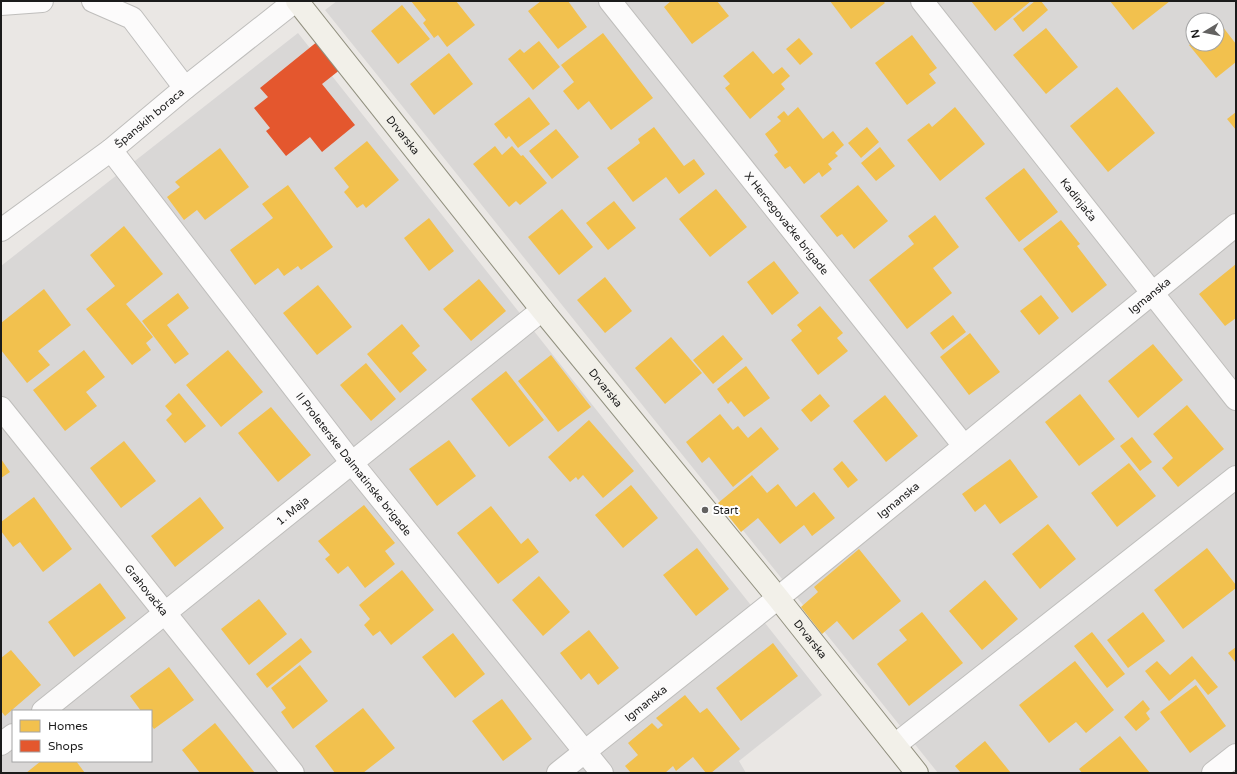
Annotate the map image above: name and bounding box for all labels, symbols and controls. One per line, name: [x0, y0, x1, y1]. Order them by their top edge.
north arrow: [1185, 12, 1225, 52]
text: N: [1188, 28, 1203, 39]
street label: Španskih boraca: [111, 85, 187, 151]
street label: Drvarska: [384, 113, 423, 157]
street label: X Hercegovačke brigade: [742, 169, 832, 277]
street label: Kadinjača: [1058, 176, 1100, 224]
street label: Igmanska: [1126, 275, 1173, 317]
street label: Drvarska: [586, 366, 625, 410]
street label: II Proleterske Dalmatinske brigade: [294, 390, 414, 538]
street label: Igmanska: [874, 479, 922, 521]
street label: 1. Maja: [273, 493, 312, 528]
place label: Start: [713, 504, 738, 517]
marker: Start: [700, 505, 710, 515]
street label: Grahovačka: [122, 562, 171, 618]
street label: Drvarska: [791, 617, 830, 661]
street label: Igmanska: [622, 683, 669, 724]
legend: [12, 710, 152, 762]
text: Homes: [48, 719, 88, 733]
text: Shops: [48, 739, 83, 753]

